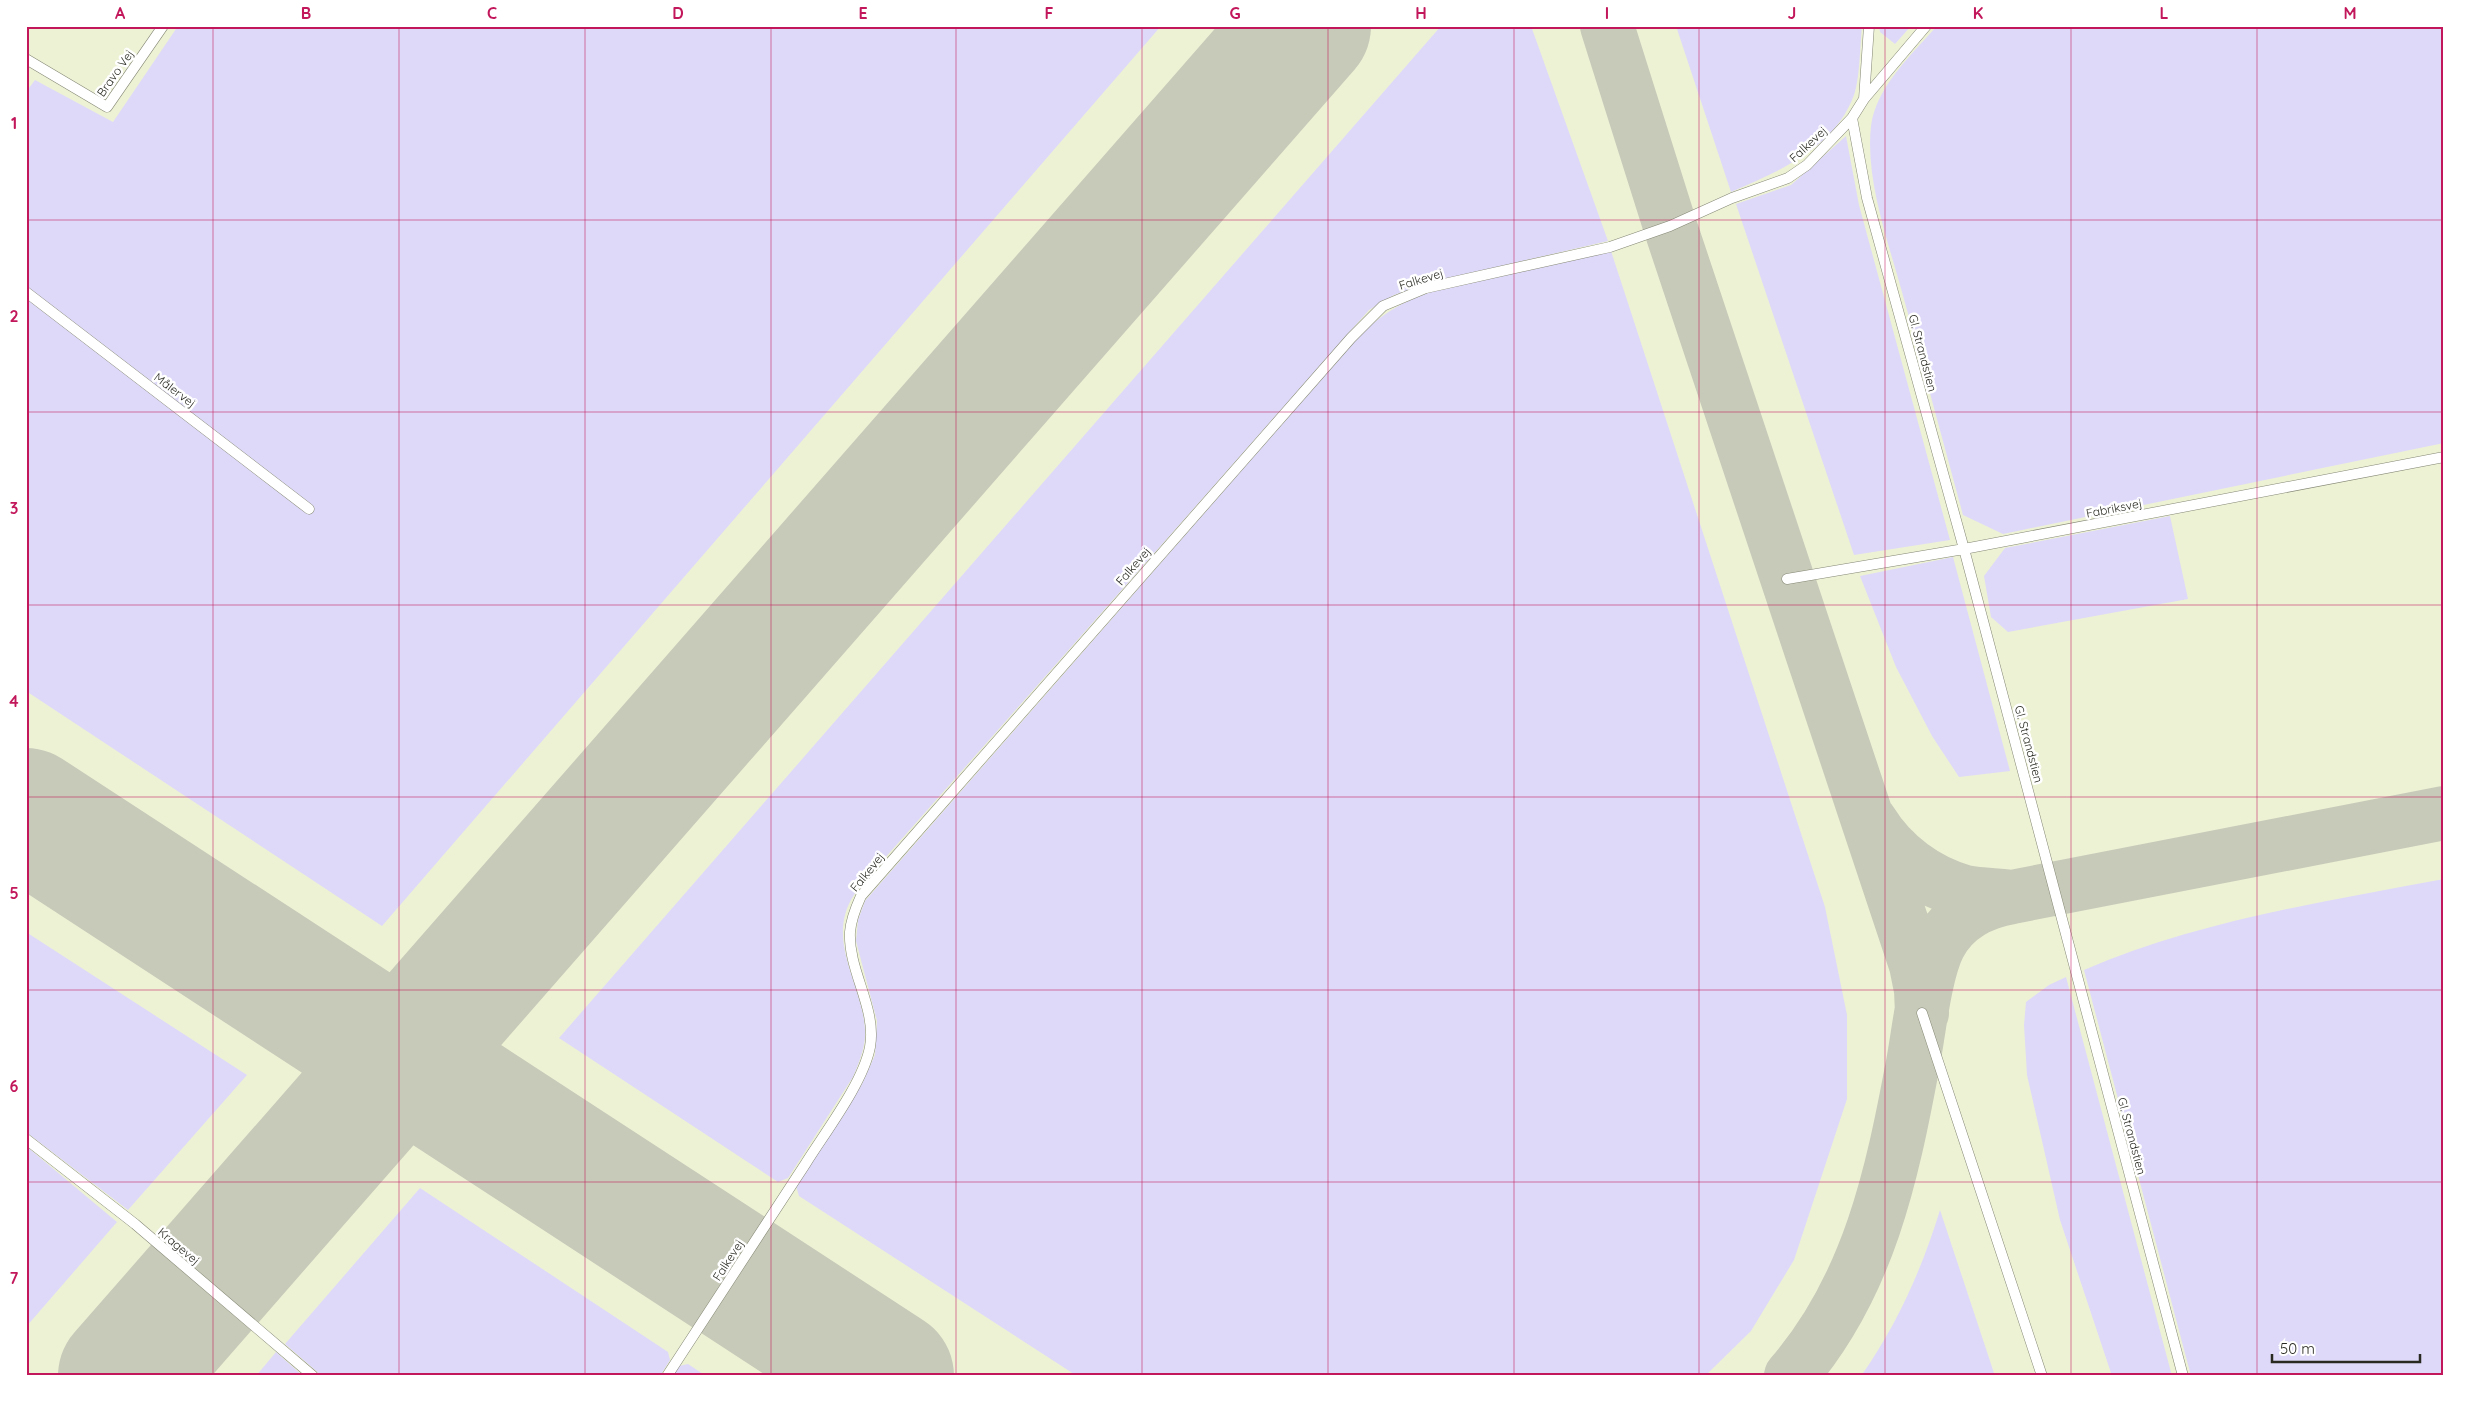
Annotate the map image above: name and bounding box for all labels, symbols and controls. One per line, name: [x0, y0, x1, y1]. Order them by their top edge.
text: A: [115, 3, 126, 23]
text: B: [301, 3, 311, 23]
text: C: [487, 3, 497, 23]
text: D: [672, 3, 684, 23]
text: E: [858, 3, 868, 23]
text: F: [1045, 3, 1054, 23]
text: G: [1229, 3, 1241, 23]
text: H: [1415, 3, 1427, 23]
text: I: [1605, 3, 1609, 23]
text: J: [1788, 3, 1796, 23]
text: K: [1973, 3, 1983, 23]
text: L: [2160, 3, 2169, 23]
text: M: [2343, 3, 2357, 23]
street label: Bravo Vej: [93, 47, 137, 99]
text: 1: [11, 113, 17, 133]
street label: Falkevej: [1786, 123, 1830, 165]
street label: Falkevej: [1397, 265, 1445, 293]
text: 2: [9, 306, 19, 326]
street label: Gl. Strandstien: [1905, 313, 1941, 393]
street label: Målervej: [151, 370, 199, 410]
street label: Fabriksvej: [2085, 495, 2143, 521]
text: 3: [10, 498, 18, 518]
street label: Falkevej: [1112, 544, 1154, 588]
text: 4: [9, 691, 19, 711]
street label: Gl. Strandstien: [2011, 704, 2047, 784]
street label: Falkevej: [847, 849, 887, 895]
text: 5: [9, 883, 19, 903]
text: 6: [10, 1076, 19, 1096]
street label: Gl. Strandstien: [2114, 1096, 2150, 1176]
street label: Kragevej: [155, 1224, 203, 1268]
street label: Falkevej: [709, 1237, 747, 1283]
text: 7: [10, 1268, 19, 1288]
scale bar: [2272, 1332, 2420, 1364]
text: 50 m: [2280, 1339, 2315, 1358]

